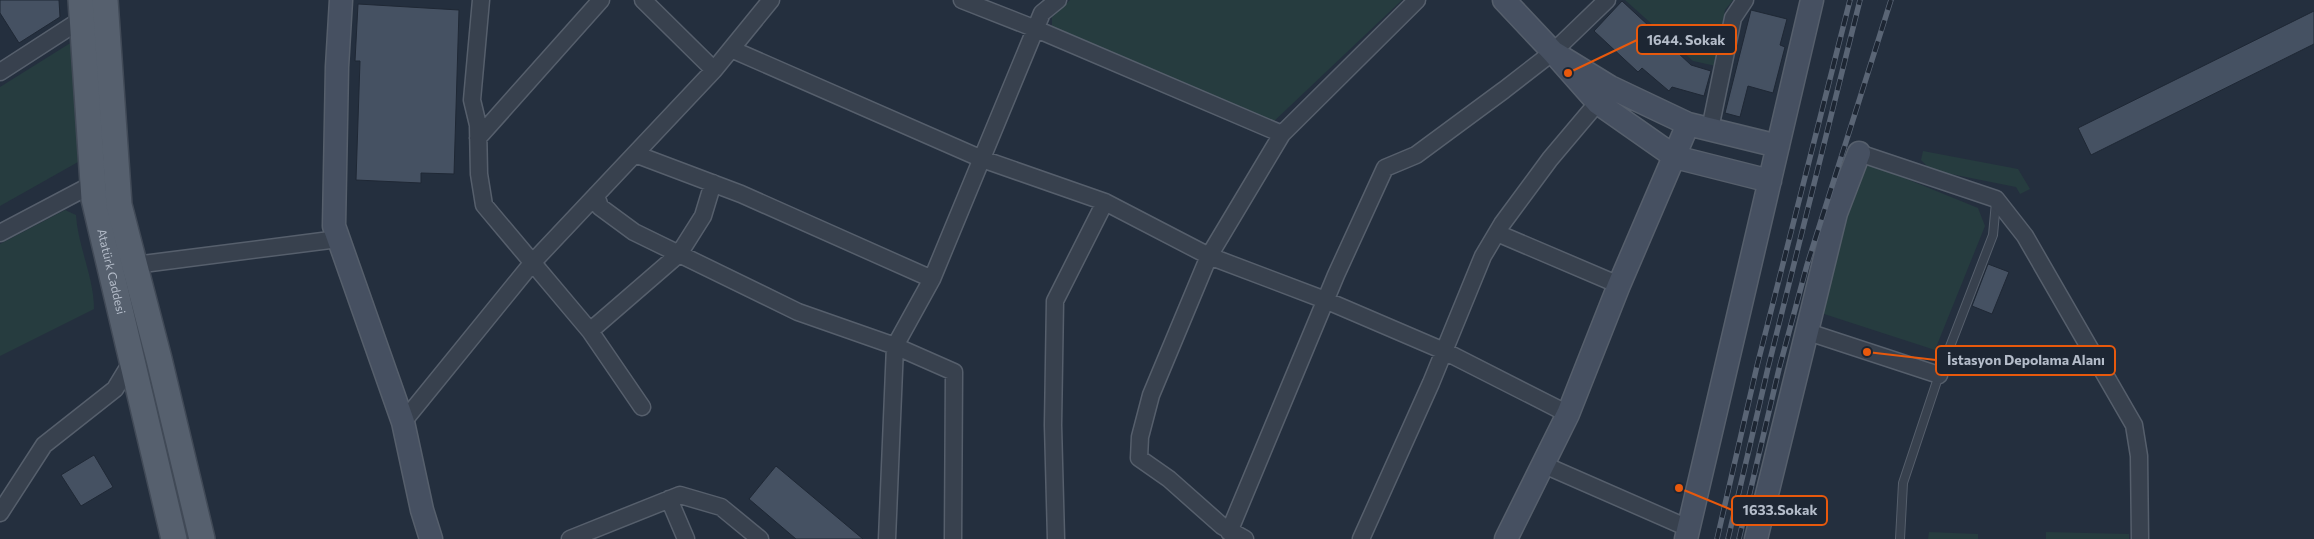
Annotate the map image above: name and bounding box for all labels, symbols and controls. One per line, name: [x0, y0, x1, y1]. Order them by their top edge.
callout: 1644. Sokak: [1637, 25, 1736, 54]
text: 1644. Sokak: [1647, 31, 1725, 48]
street label: Atatürk Caddesi: [95, 227, 129, 316]
callout: İstasyon Depolama Alanı: [1936, 346, 2115, 375]
text: İstasyon Depolama Alanı: [1947, 351, 2105, 368]
callout: 1633.Sokak: [1732, 496, 1827, 525]
text: 1633.Sokak: [1743, 501, 1817, 518]

